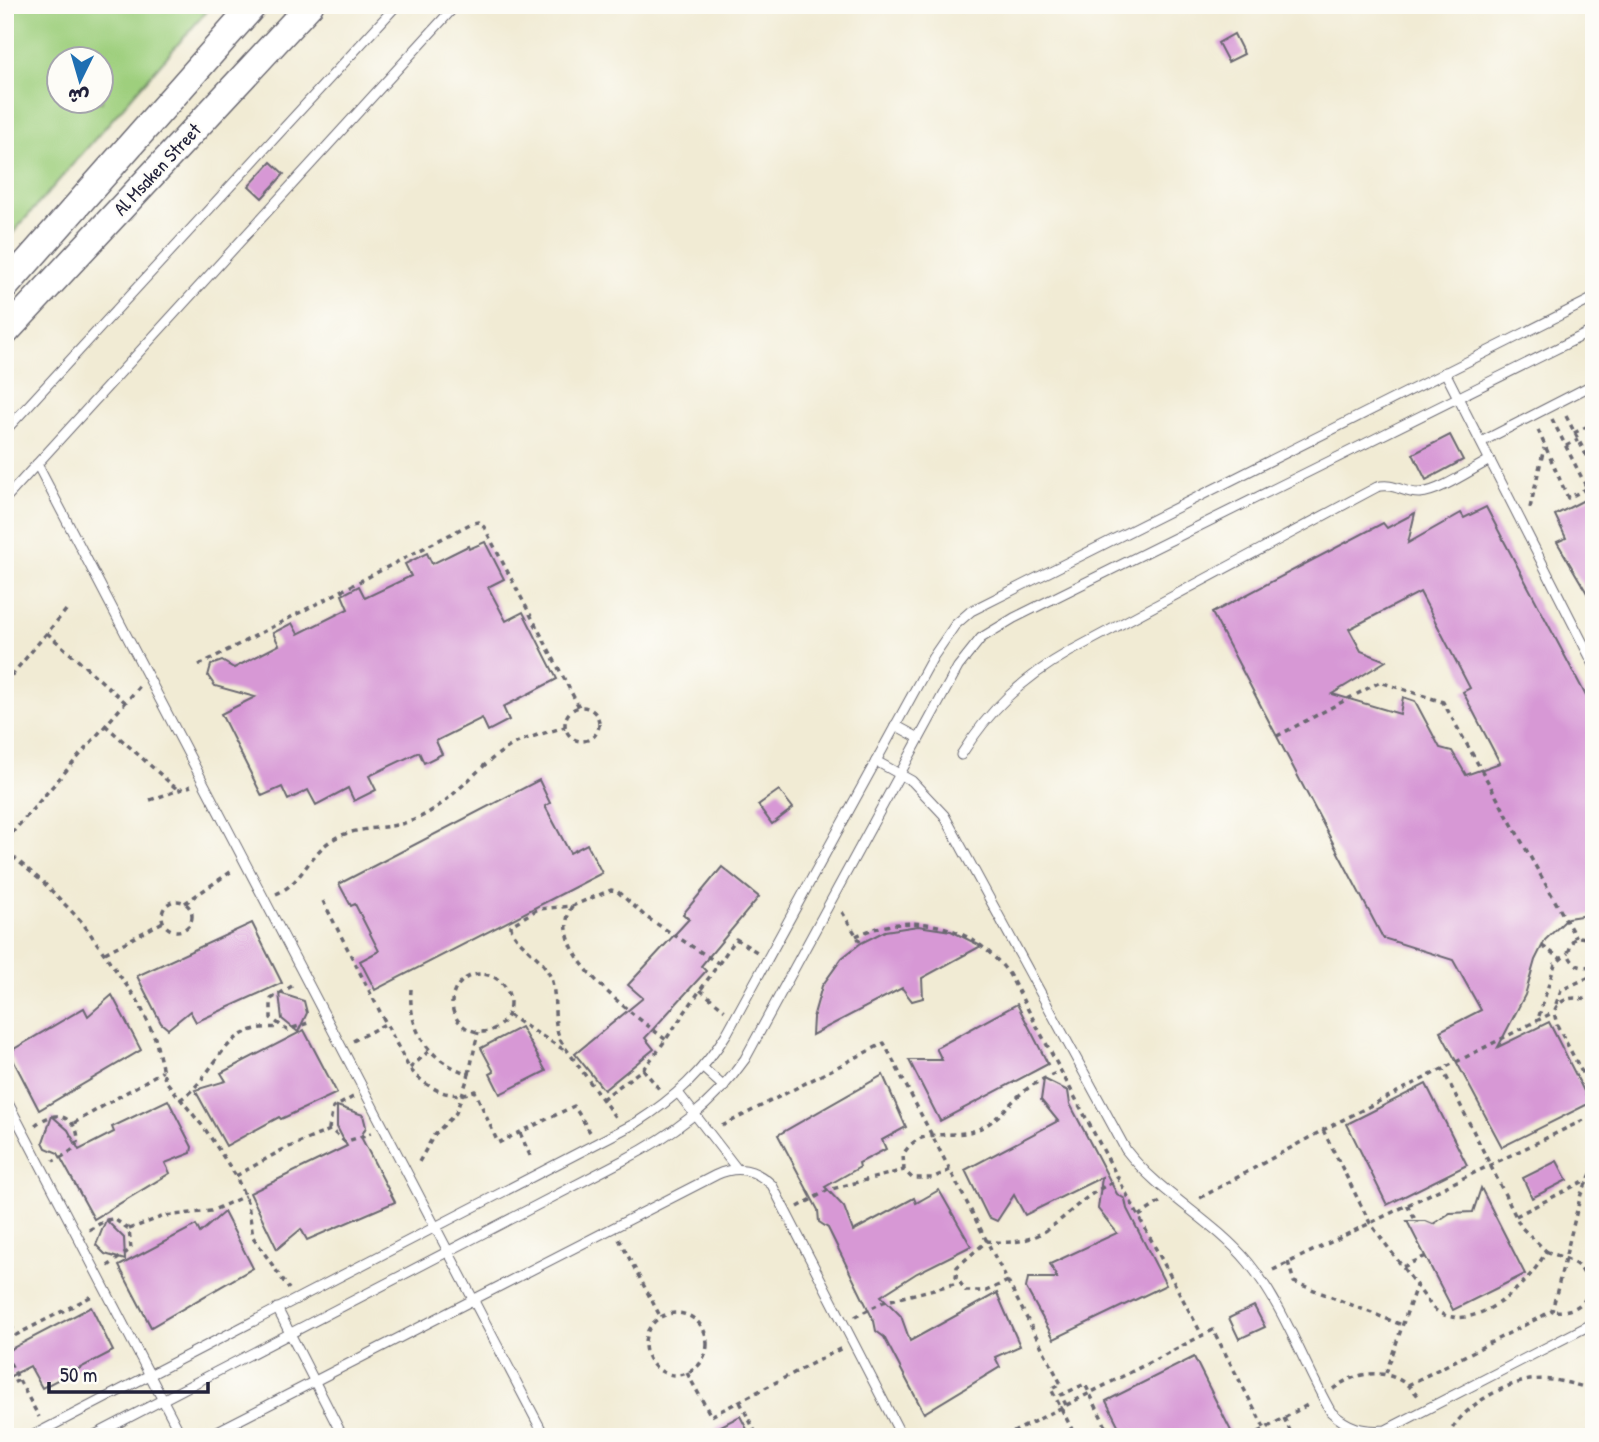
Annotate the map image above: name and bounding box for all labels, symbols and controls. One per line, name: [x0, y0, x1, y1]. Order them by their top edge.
north arrow: [46, 46, 116, 116]
text: ش: [67, 83, 90, 111]
street label: Al Msaken Street: [107, 117, 207, 221]
scale bar: [49, 1351, 208, 1395]
text: 50 m: [60, 1360, 97, 1389]

